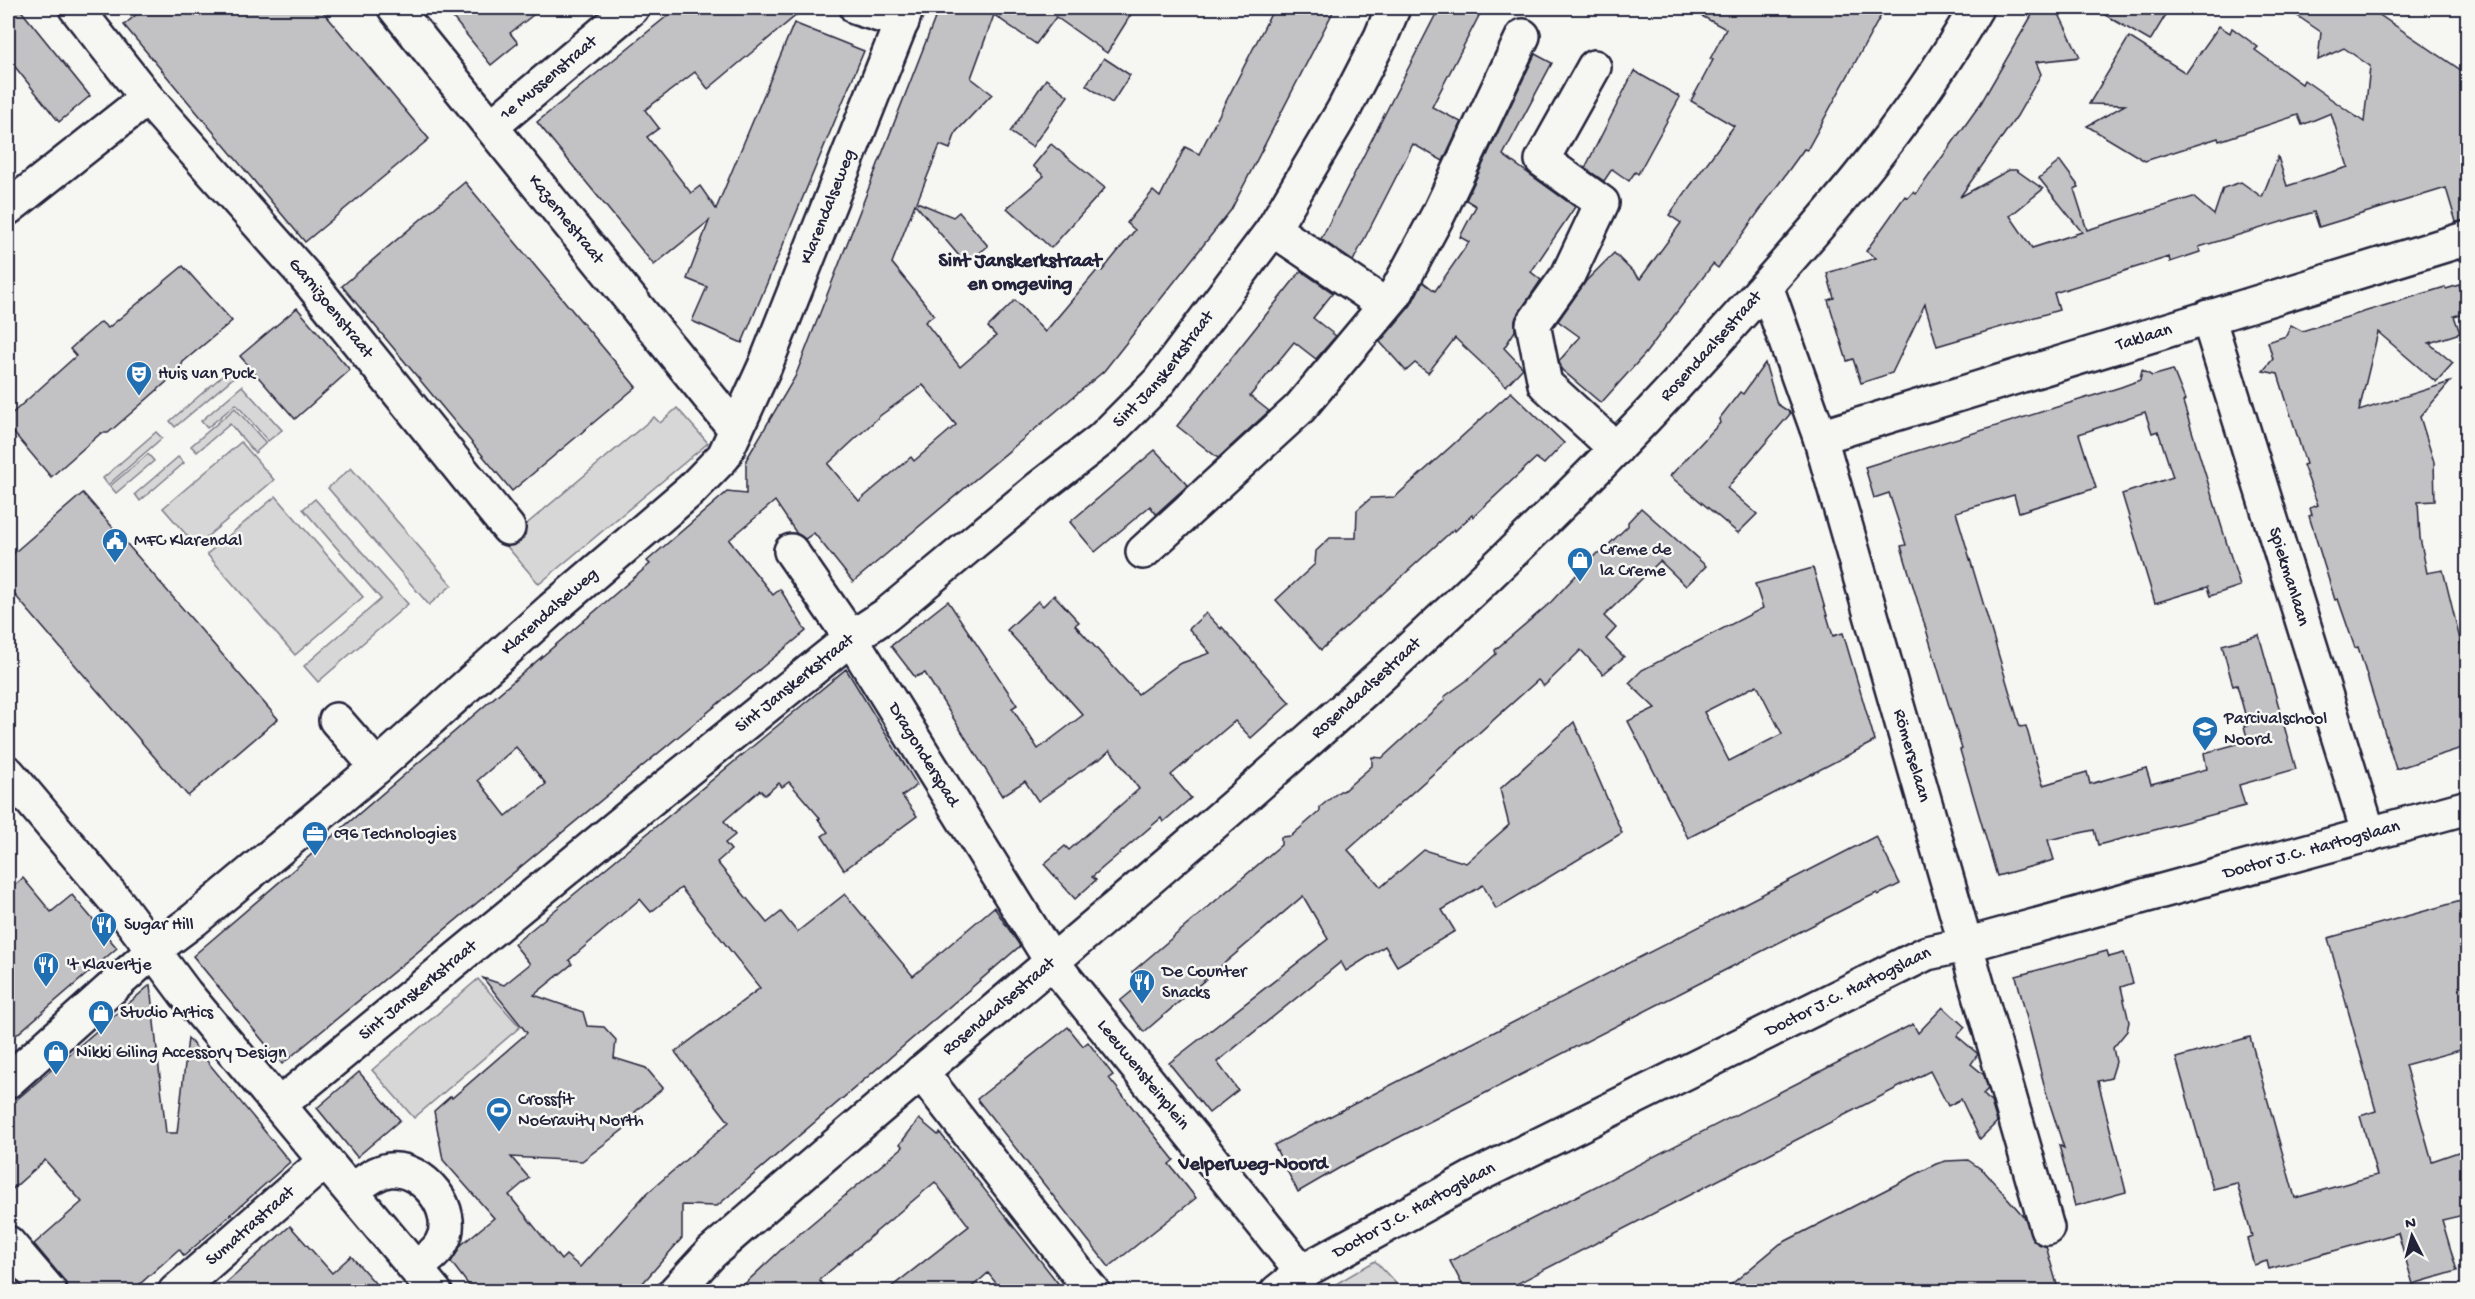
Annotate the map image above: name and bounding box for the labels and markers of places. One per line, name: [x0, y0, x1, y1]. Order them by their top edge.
theatre icon: Huis van Puck: [124, 359, 154, 397]
place label: Huis van Puck: [158, 364, 257, 385]
public building icon: MFC Klarendal: [100, 526, 130, 564]
place label: MFC Klarendal: [134, 531, 242, 552]
place label: Creme de la Creme: [1600, 540, 1672, 582]
shop icon: Creme de la Creme: [1565, 545, 1595, 583]
place label: Parcivalschool Noord: [2223, 709, 2327, 751]
school or university icon: Parcivalschool Noord: [2190, 714, 2220, 752]
office icon: c96 Technologies: [300, 819, 330, 857]
place label: c96 Technologies: [334, 824, 457, 845]
restaurant icon: Sugar Hill: [89, 910, 119, 948]
place label: Sugar Hill: [124, 915, 194, 936]
restaurant icon: 't Klavertje: [31, 950, 61, 988]
place label: 't Klavertje: [66, 955, 152, 976]
place label: De Counter Snacks: [1161, 962, 1248, 1004]
restaurant icon: De Counter Snacks: [1127, 967, 1157, 1005]
shop icon: Studio Artics: [86, 998, 116, 1036]
place label: Studio Artics: [120, 1003, 215, 1024]
shop icon: Nikki Giling Accessory Design: [41, 1038, 71, 1076]
place label: Nikki Giling Accessory Design: [76, 1043, 287, 1064]
place label: Crossfit NoGravity North: [518, 1090, 644, 1132]
sports icon: Crossfit NoGravity North: [484, 1095, 514, 1133]

